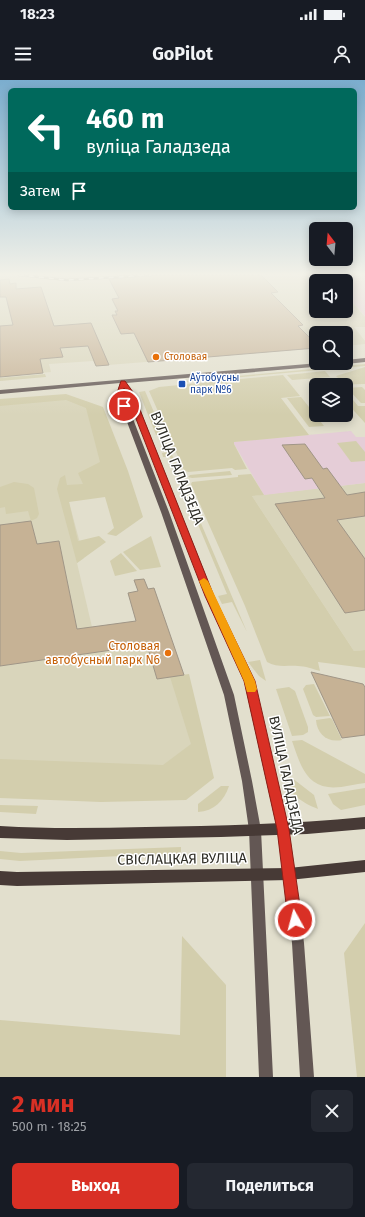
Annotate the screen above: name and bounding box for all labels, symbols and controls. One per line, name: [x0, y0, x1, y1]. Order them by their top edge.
text: 18:23: [20, 5, 55, 23]
icon: menu: [12, 43, 34, 65]
text: GoPilot: [152, 43, 213, 65]
icon: person: [331, 43, 353, 65]
text: 460 m: [86, 102, 164, 135]
icon: left: [20, 104, 72, 156]
text: вуліца Галадзеда: [86, 136, 231, 158]
icon: arrive: [68, 180, 90, 202]
text: Затем: [20, 182, 60, 200]
north arrow: [309, 222, 353, 266]
map controls: [309, 222, 353, 422]
button: sound: [309, 274, 353, 318]
button: search: [309, 326, 353, 370]
place label: Столовая: [164, 351, 207, 363]
marker: Столовая: [151, 352, 161, 362]
place label: Аўтобусны парк №6: [190, 372, 239, 396]
button: layers: [309, 378, 353, 422]
marker: Аўтобусны парк №6: [177, 379, 187, 389]
pin: [107, 389, 141, 423]
icon: arrive: [113, 395, 135, 417]
street label: ВУЛІЦА ГАЛАДЗЕДА: [146, 409, 208, 527]
place label: Столовая автобусный парк N6: [45, 639, 160, 667]
marker: Столовая автобусный парк N6: [163, 648, 173, 658]
street label: ВУЛІЦА ГАЛАДЗЕДА: [265, 714, 307, 836]
street label: СВІСЛАЦКАЯ ВУЛІЦА: [117, 849, 247, 869]
position arrow: [274, 899, 316, 941]
text: 2 мин: [12, 1090, 74, 1118]
button: close: [311, 1090, 353, 1132]
text: 500 m · 18:25: [12, 1119, 86, 1134]
button: Выход: [12, 1163, 179, 1209]
button: Поделиться: [187, 1163, 353, 1209]

